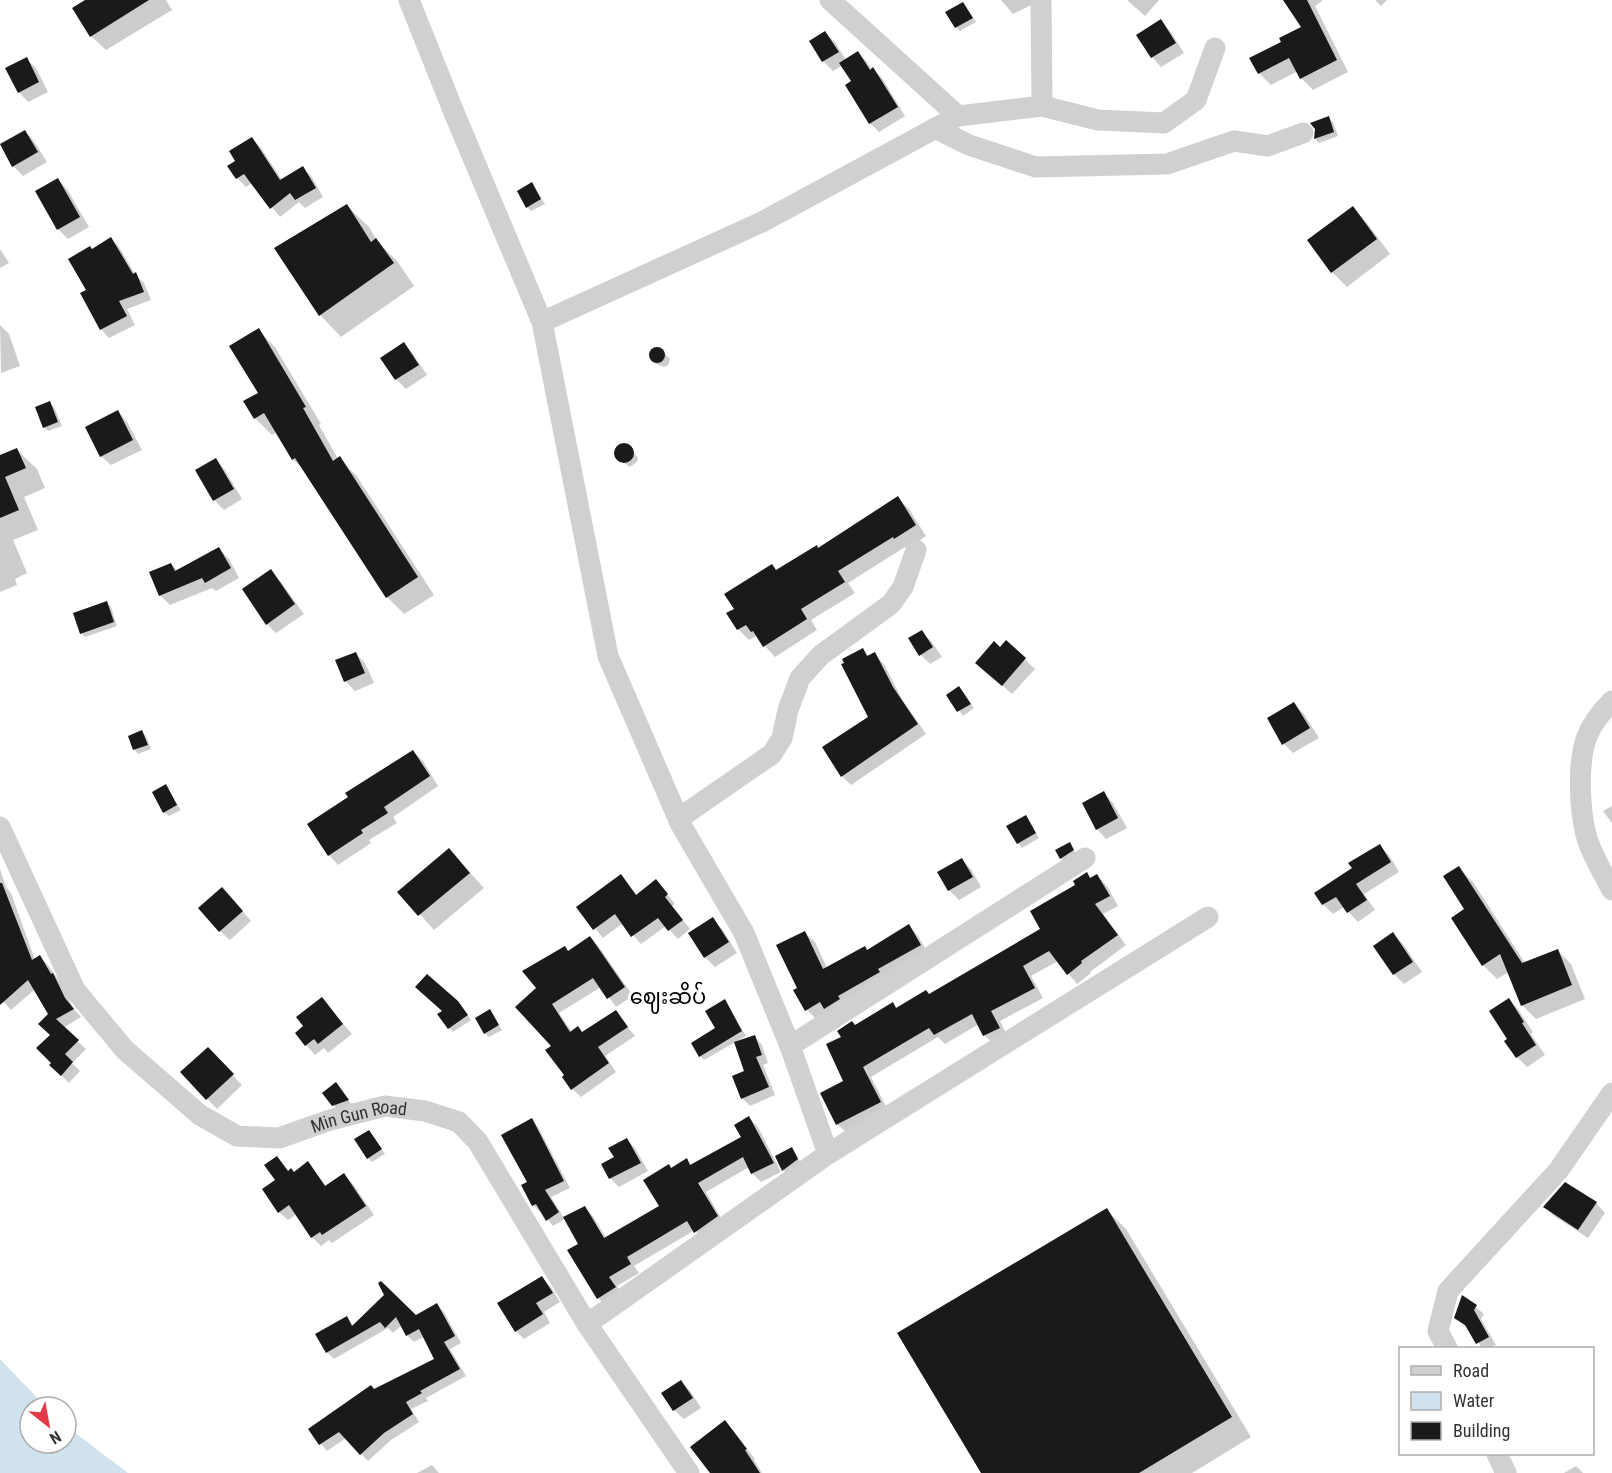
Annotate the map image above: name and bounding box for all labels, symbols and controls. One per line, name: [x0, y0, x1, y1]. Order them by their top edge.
district label: ဈေးဆိပ်: [630, 981, 706, 1014]
street label: Min Gun Road: [308, 1095, 408, 1137]
legend: [1399, 1347, 1594, 1455]
text: Road: [1453, 1360, 1489, 1381]
text: Water: [1453, 1390, 1495, 1411]
north arrow: [18, 1395, 78, 1455]
text: Building: [1453, 1420, 1510, 1441]
text: N: [46, 1427, 65, 1448]

